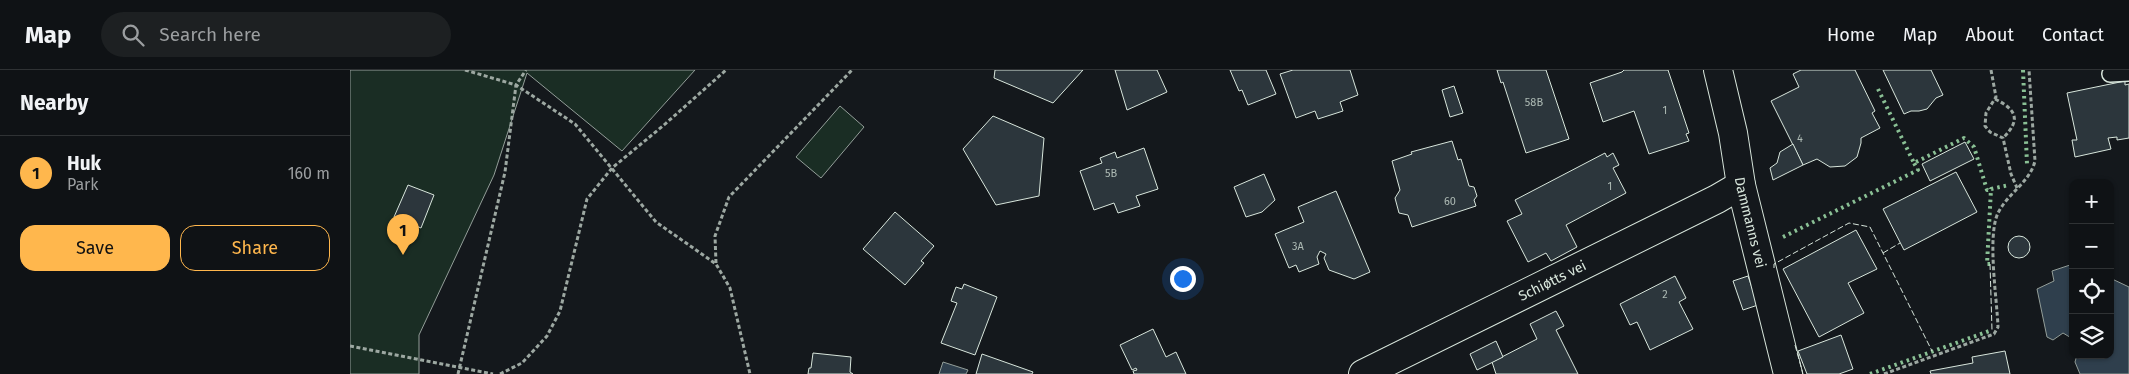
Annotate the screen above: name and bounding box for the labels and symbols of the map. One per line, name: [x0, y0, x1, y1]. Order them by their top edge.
house number: 58B: [1525, 96, 1543, 109]
house number: 1: [1663, 104, 1667, 117]
house number: 4: [1797, 132, 1803, 145]
house number: 5B: [1105, 167, 1117, 180]
street label: Dammanns vei: [1731, 176, 1770, 270]
house number: 1: [1608, 180, 1612, 193]
house number: 60: [1444, 195, 1456, 208]
pin: 1: [387, 214, 419, 255]
house number: 3A: [1292, 240, 1305, 253]
street label: Schiøtts vei: [1515, 257, 1589, 304]
your location: [1170, 266, 1196, 292]
house number: 2: [1662, 288, 1668, 301]

